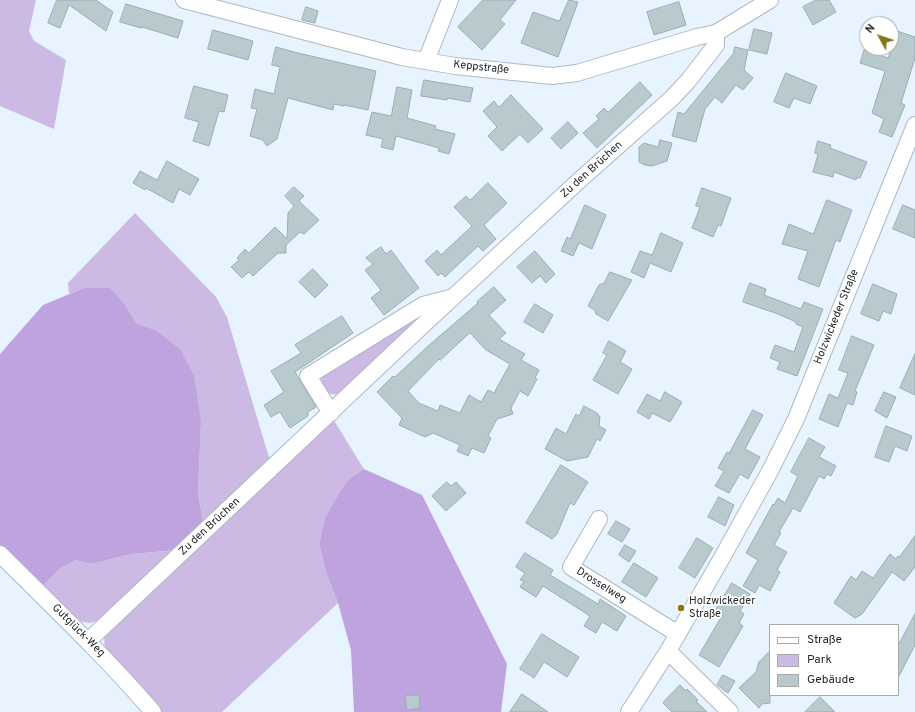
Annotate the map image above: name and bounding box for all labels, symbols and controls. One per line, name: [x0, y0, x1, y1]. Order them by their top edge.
north arrow: [859, 16, 899, 56]
text: N: [863, 21, 878, 36]
street label: Keppstraße: [453, 59, 509, 77]
street label: Zu den Brüchen: [558, 139, 626, 201]
street label: Holzwickeder Straße: [812, 268, 862, 366]
street label: Zu den Brüchen: [177, 495, 243, 559]
street label: Drosselweg: [573, 565, 629, 607]
place label: Holzwickeder Straße: [689, 595, 755, 621]
street label: Gutglück-Weg: [49, 602, 107, 660]
marker: Holzwickeder Straße: [676, 603, 686, 613]
legend: [769, 624, 899, 696]
text: Straße: [807, 632, 842, 648]
text: Park: [807, 652, 832, 668]
text: Gebäude: [807, 672, 855, 688]

